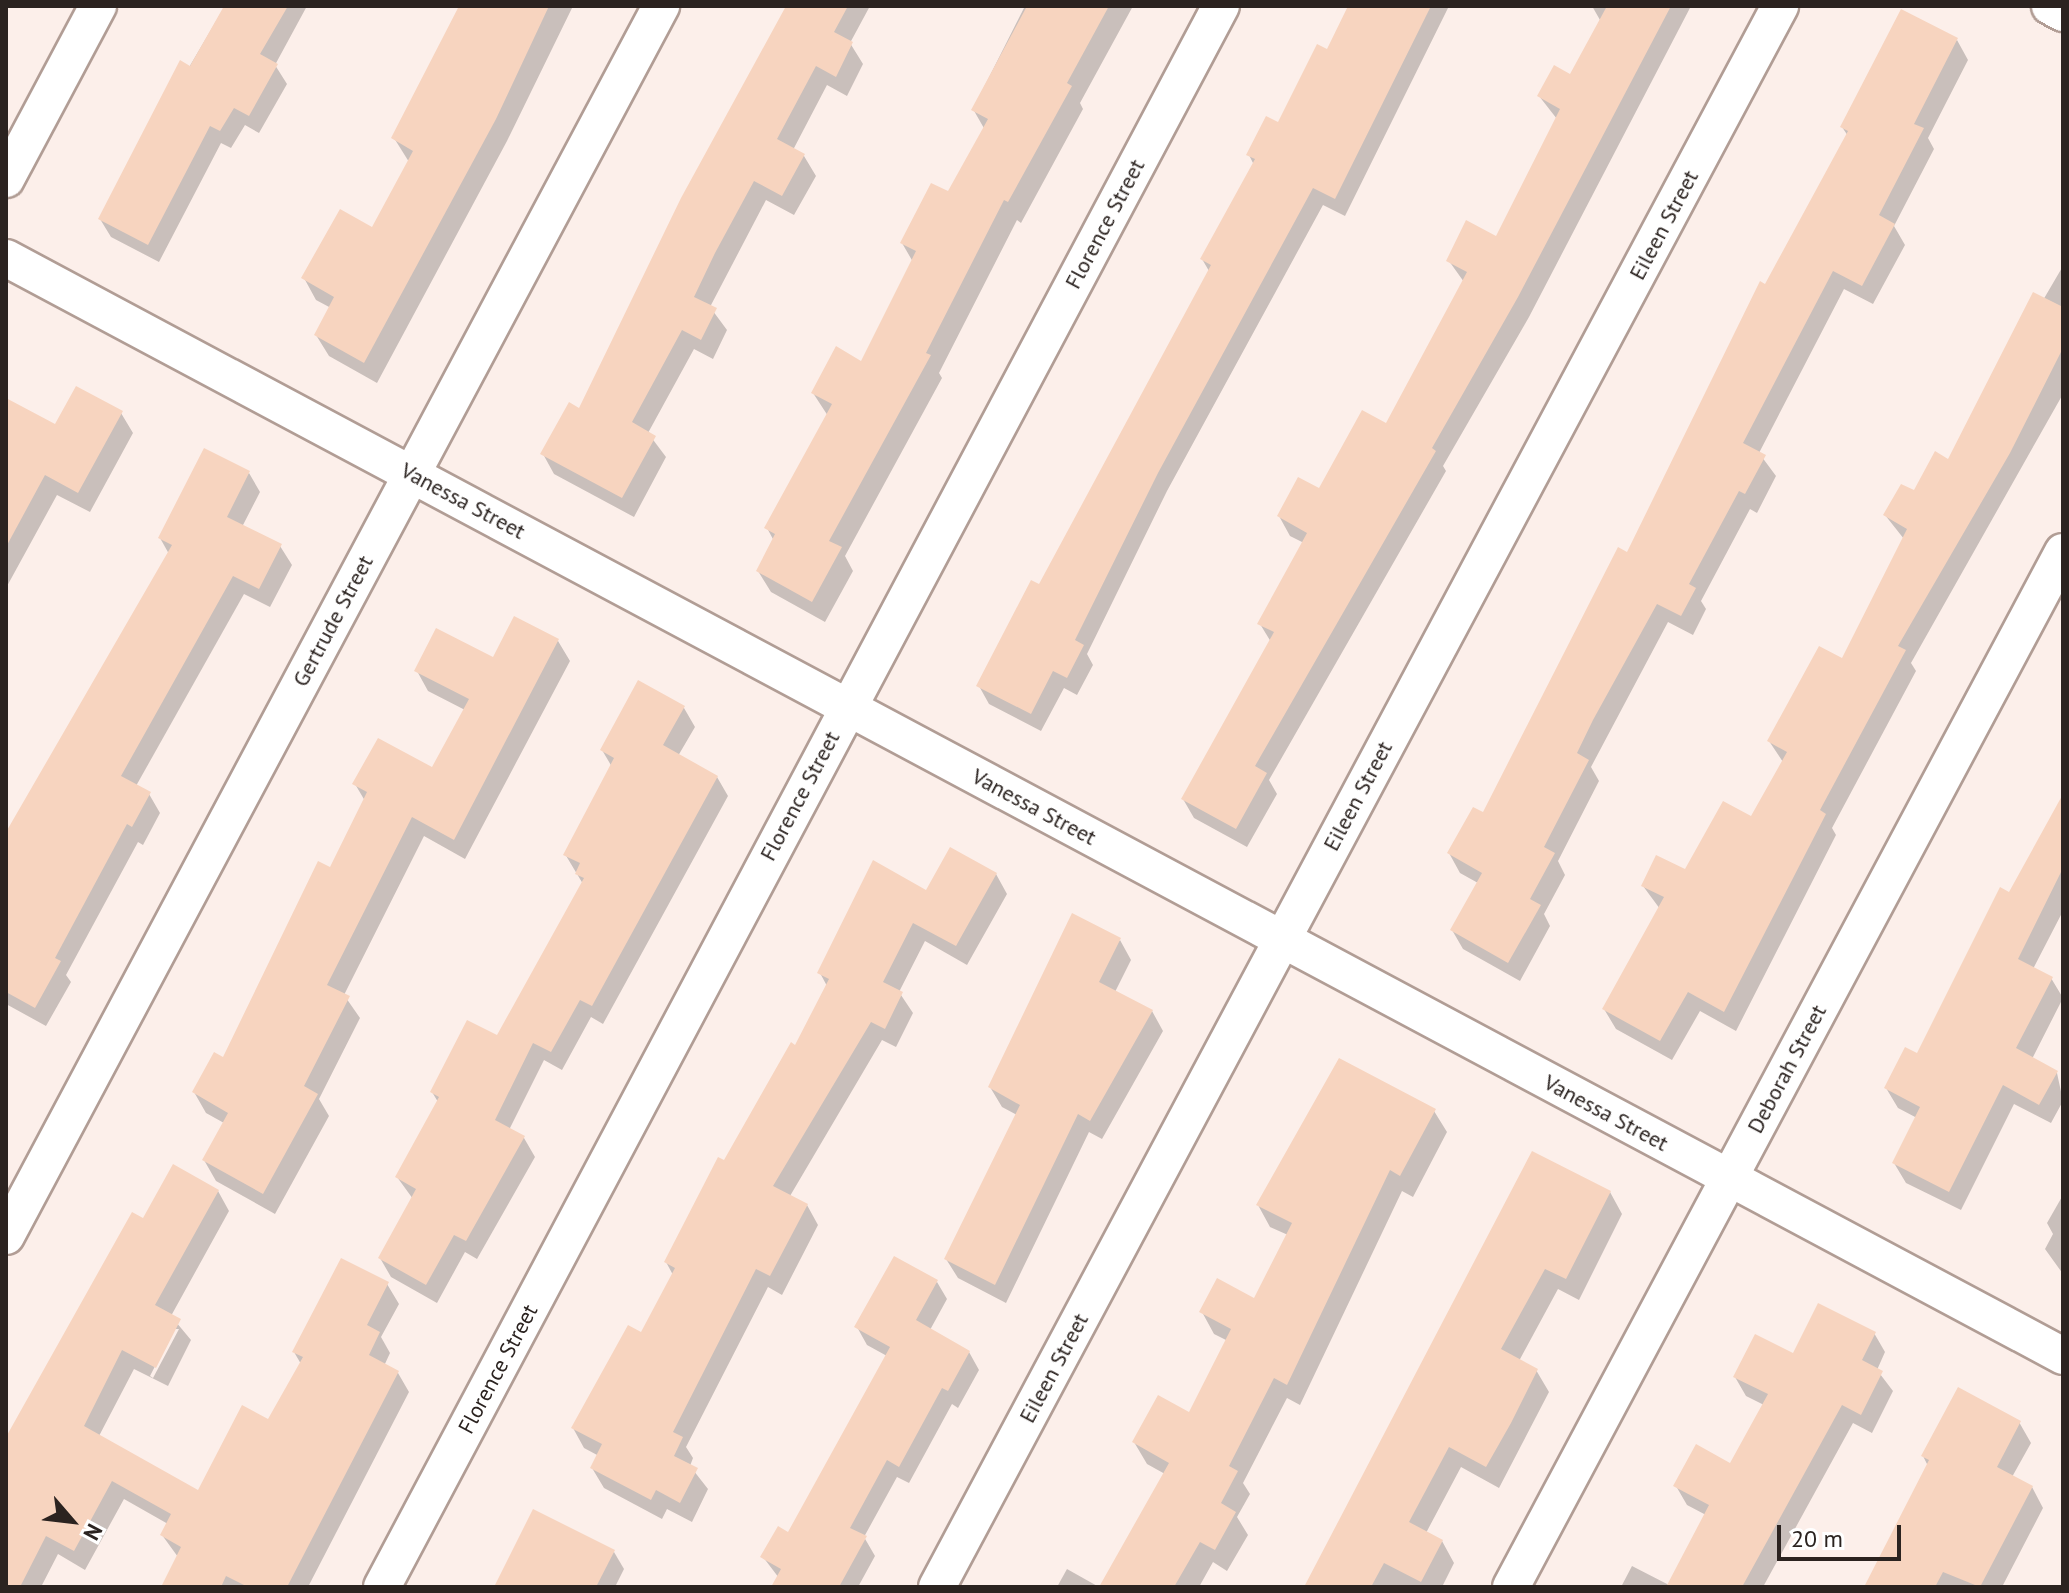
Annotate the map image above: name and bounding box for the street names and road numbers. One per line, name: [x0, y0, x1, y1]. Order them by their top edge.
street label: Florence Street: [1060, 155, 1150, 293]
street label: Eileen Street: [1624, 166, 1704, 284]
street label: Vanessa Street: [396, 457, 530, 545]
street label: Gertrude Street: [287, 551, 379, 691]
street label: Florence Street: [755, 727, 845, 865]
street label: Eileen Street: [1318, 737, 1398, 855]
street label: Vanessa Street: [967, 763, 1101, 851]
street label: Deborah Street: [1742, 1000, 1832, 1138]
street label: Vanessa Street: [1539, 1069, 1673, 1157]
street label: Florence Street: [453, 1300, 543, 1438]
street label: Eileen Street: [1014, 1309, 1094, 1427]

